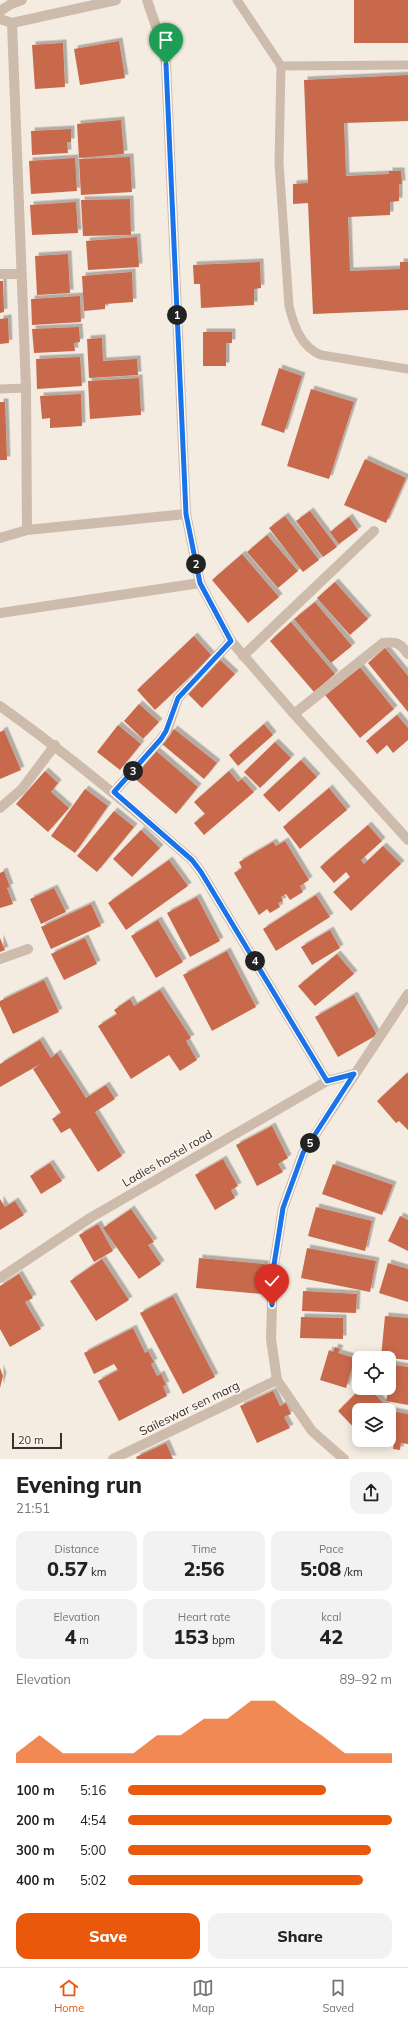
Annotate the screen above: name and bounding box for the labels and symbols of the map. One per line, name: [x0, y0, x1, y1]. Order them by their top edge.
pin: [149, 23, 183, 64]
pin: 1: [167, 305, 187, 325]
pin: 2: [186, 554, 206, 574]
pin: 3: [123, 761, 143, 781]
pin: 4: [245, 951, 265, 971]
street label: Ladies hostel road: [119, 1126, 215, 1190]
pin: 5: [300, 1133, 320, 1153]
pin: [255, 1264, 289, 1305]
street label: Saileswar sen marg: [136, 1377, 242, 1439]
scale bar: [12, 1431, 62, 1450]

